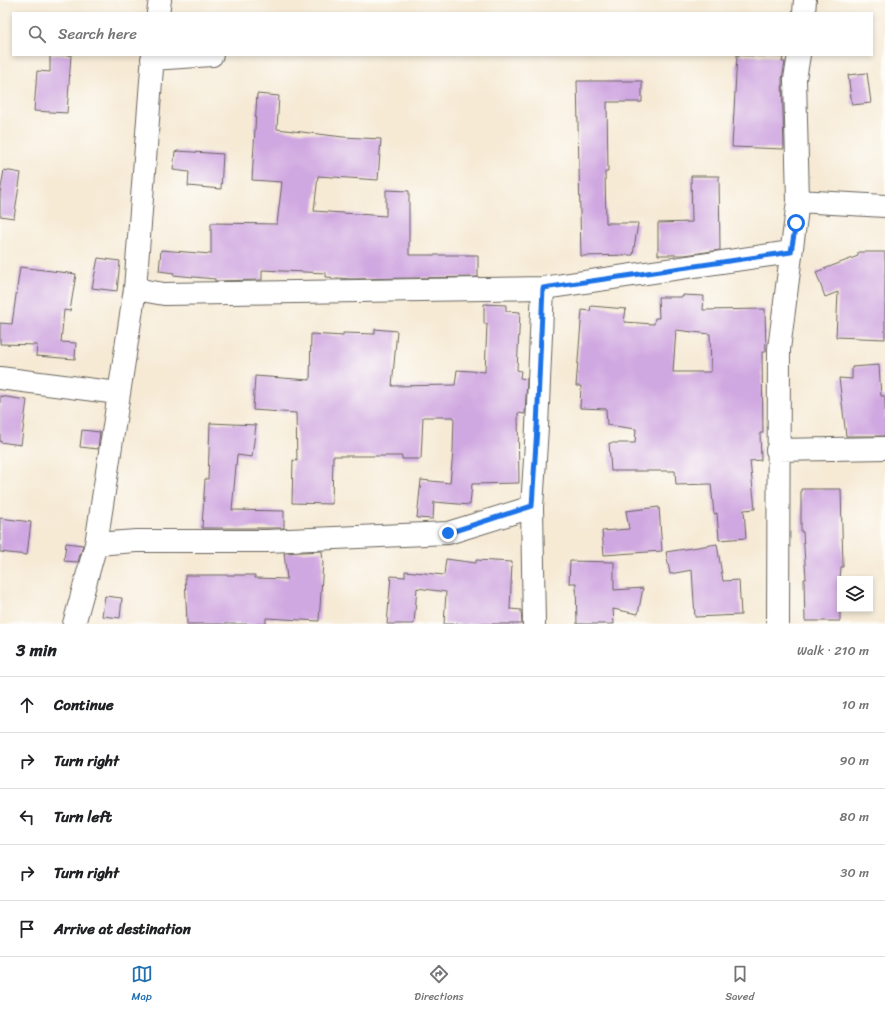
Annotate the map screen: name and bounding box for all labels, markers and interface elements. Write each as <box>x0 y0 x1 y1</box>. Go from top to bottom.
search box <box>12 12 873 56</box>
text: Search here <box>58 21 137 47</box>
icon: search <box>26 23 48 45</box>
route start <box>787 214 805 232</box>
route end <box>439 524 457 542</box>
map controls <box>837 576 873 612</box>
button: layers <box>837 576 873 612</box>
text: 3 min <box>16 635 57 665</box>
text: Walk · 210 m <box>797 639 869 662</box>
text: Continue <box>54 692 114 718</box>
text: 10 m <box>842 693 869 716</box>
icon: ahead <box>16 694 38 716</box>
text: Turn right <box>54 748 119 774</box>
text: 90 m <box>839 749 869 772</box>
icon: right <box>16 750 38 772</box>
text: Turn left <box>54 804 112 830</box>
text: 80 m <box>840 805 869 828</box>
icon: left <box>16 806 38 828</box>
text: Turn right <box>54 860 119 886</box>
text: 30 m <box>840 861 869 884</box>
icon: right <box>16 862 38 884</box>
text: Arrive at destination <box>54 916 191 942</box>
icon: arrive <box>16 918 38 940</box>
tab: Map <box>131 963 153 1006</box>
tab: Directions <box>414 963 464 1006</box>
tab: Saved <box>725 963 754 1006</box>

